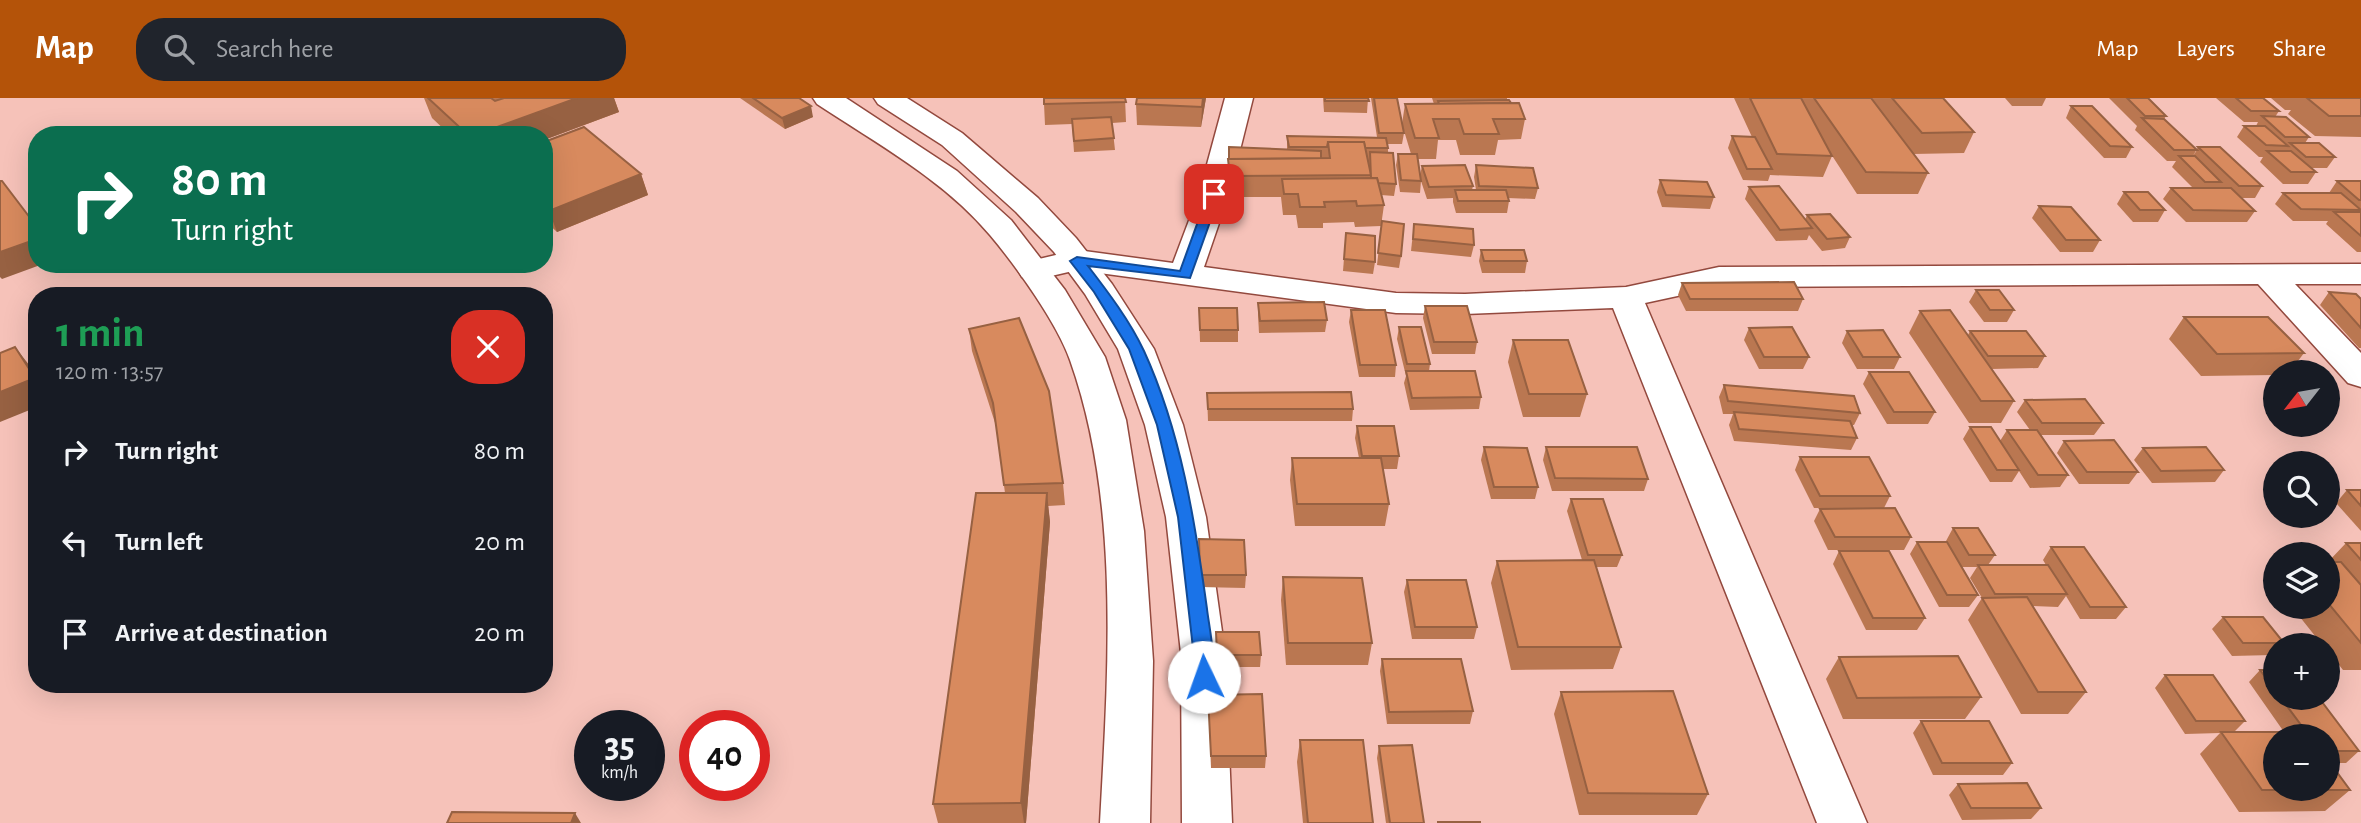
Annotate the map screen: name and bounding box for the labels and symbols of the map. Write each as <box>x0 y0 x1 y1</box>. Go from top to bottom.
pin <box>1184 164 1244 224</box>
north arrow <box>2263 360 2340 438</box>
position arrow <box>1167 640 1241 714</box>
speed limit sign: 40 <box>679 710 770 801</box>

